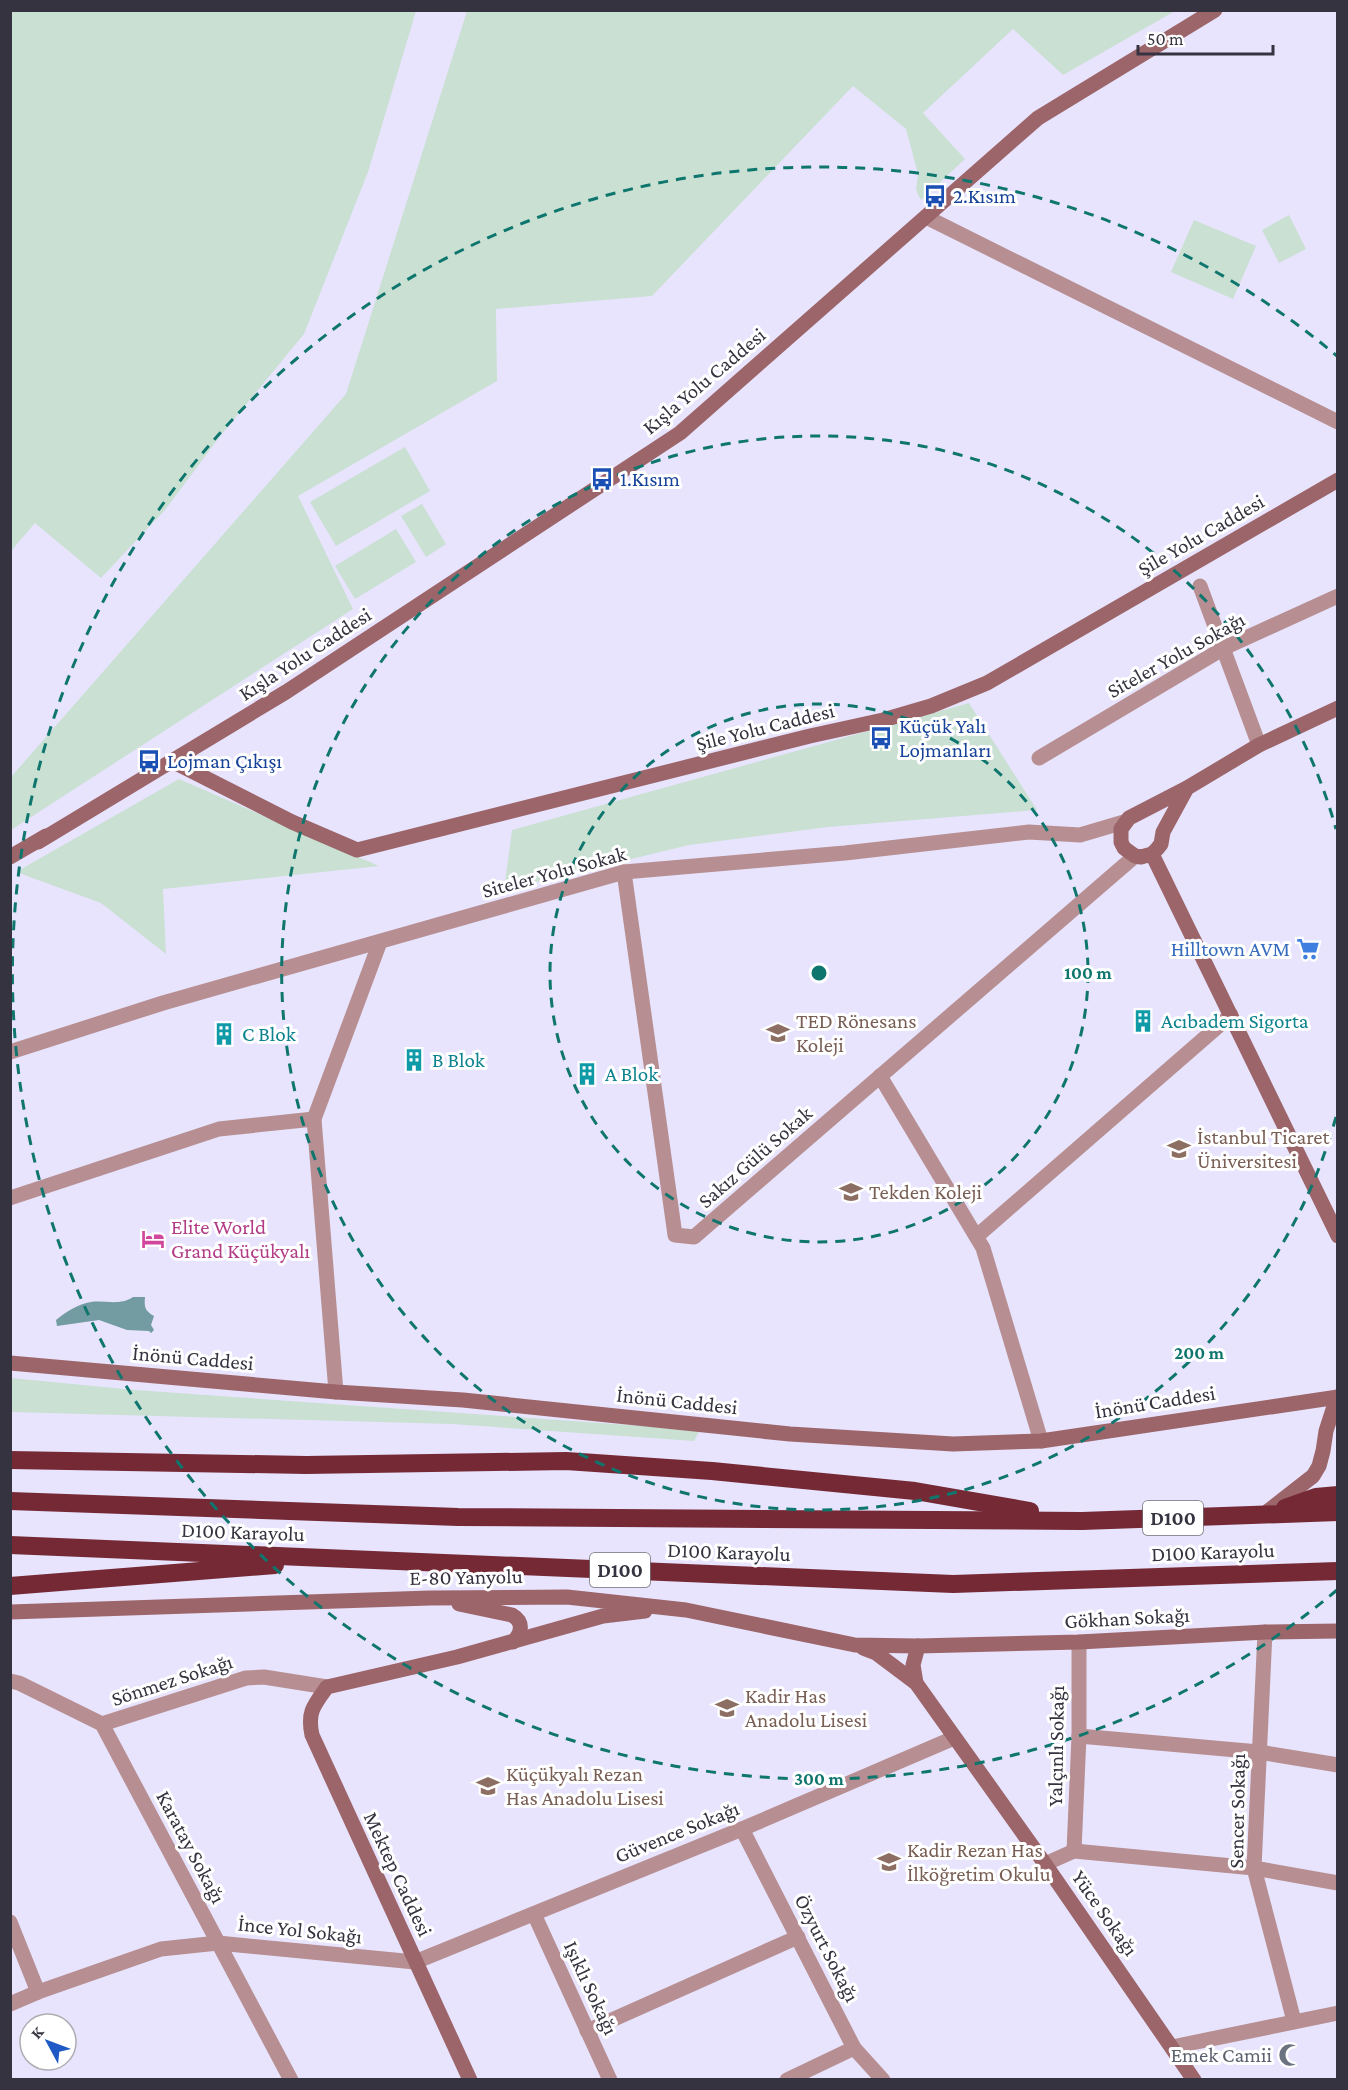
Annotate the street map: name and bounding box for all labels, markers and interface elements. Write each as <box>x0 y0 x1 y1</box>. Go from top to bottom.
scale bar <box>1138 18 1273 56</box>
text: 50 m <box>1147 29 1184 49</box>
bus stop icon: 2.Kısım <box>922 183 948 209</box>
place label: 2.Kısım <box>953 184 1016 208</box>
street label: Kışla Yolu Caddesi <box>638 322 771 439</box>
bus stop icon: 1.Kısım <box>589 466 615 492</box>
place label: 1.Kısım <box>620 467 680 491</box>
street label: Şile Yolu Caddesi <box>1134 489 1269 581</box>
street label: Kışla Yolu Caddesi <box>234 602 376 706</box>
street label: Siteler Yolu Sokağı <box>1103 607 1249 703</box>
street label: Şile Yolu Caddesi <box>693 698 837 756</box>
place label: Küçük Yalı Lojmanları <box>899 714 992 762</box>
bus stop icon: Küçük Yalı Lojmanları <box>868 725 894 751</box>
bus stop icon: Lojman Çıkışı <box>136 748 162 774</box>
place label: Lojman Çıkışı <box>167 749 283 773</box>
street label: Siteler Yolu Sokak <box>479 841 629 903</box>
supermarket icon: Hilltown AVM <box>1295 936 1321 962</box>
place label: Hilltown AVM <box>1171 937 1290 961</box>
centre of rings <box>809 963 829 983</box>
text: 100 m <box>1064 963 1112 983</box>
building icon: Acıbadem Sigorta <box>1130 1008 1156 1034</box>
place label: TED Rönesans Koleji <box>796 1009 917 1057</box>
place label: Acıbadem Sigorta <box>1161 1009 1309 1033</box>
school or university icon: TED Rönesans Koleji <box>765 1020 791 1046</box>
building icon: C Blok <box>211 1021 237 1047</box>
place label: C Blok <box>242 1022 296 1046</box>
building icon: B Blok <box>401 1047 427 1073</box>
place label: B Blok <box>432 1048 485 1072</box>
building icon: A Blok <box>574 1061 600 1087</box>
place label: A Blok <box>605 1062 658 1086</box>
street label: Sakız Gülü Sokak <box>693 1101 817 1213</box>
place label: İstanbul Ticaret Üniversitesi <box>1197 1125 1330 1173</box>
school or university icon: İstanbul Ticaret Üniversitesi <box>1166 1136 1192 1162</box>
school or university icon: Tekden Koleji <box>838 1179 864 1205</box>
place label: Tekden Koleji <box>869 1180 982 1204</box>
place label: Elite World Grand Küçükyalı <box>171 1215 311 1263</box>
hotel icon: Elite World Grand Küçükyalı <box>140 1226 166 1252</box>
street label: İnönü Caddesi <box>131 1341 255 1375</box>
text: 200 m <box>1174 1343 1225 1363</box>
street label: İnönü Caddesi <box>1093 1381 1217 1423</box>
street label: İnönü Caddesi <box>615 1383 739 1419</box>
road number: D100 <box>1143 1501 1203 1535</box>
street label: D100 Karayolu <box>181 1518 305 1546</box>
street label: D100 Karayolu <box>667 1538 791 1566</box>
street label: D100 Karayolu <box>1151 1538 1275 1566</box>
road number: D100 <box>590 1553 650 1587</box>
street label: E-80 Yanyolu <box>409 1564 523 1590</box>
street label: Gökhan Sokağı <box>1064 1603 1191 1633</box>
street label: Sönmez Sokağı <box>108 1649 236 1711</box>
place label: Kadir Has Anadolu Lisesi <box>745 1684 868 1732</box>
street label: Yalçınlı Sokağı <box>1043 1685 1069 1807</box>
school or university icon: Kadir Has Anadolu Lisesi <box>714 1695 740 1721</box>
street label: Sencer Sokağı <box>1224 1753 1250 1869</box>
place label: Küçükyalı Rezan Has Anadolu Lisesi <box>506 1762 664 1810</box>
text: 300 m <box>794 1769 844 1789</box>
school or university icon: Küçükyalı Rezan Has Anadolu Lisesi <box>475 1773 501 1799</box>
street label: Karatay Sokağı <box>151 1787 231 1908</box>
street label: Güvence Sokağı <box>611 1796 743 1868</box>
street label: Mektep Caddesi <box>359 1808 438 1941</box>
place label: Kadir Rezan Has İlköğretim Okulu <box>907 1838 1051 1886</box>
school or university icon: Kadir Rezan Has İlköğretim Okulu <box>876 1849 902 1875</box>
street label: Yüce Sokağı <box>1067 1866 1143 1961</box>
street label: Özyurt Sokağı <box>790 1890 865 2006</box>
street label: İnce Yol Sokağı <box>237 1912 364 1948</box>
street label: Işıklı Sokağı <box>559 1937 623 2039</box>
north arrow <box>18 2012 78 2072</box>
text: K <box>27 2022 47 2042</box>
mosque icon: Emek Camii <box>1277 2042 1303 2068</box>
place label: Emek Camii <box>1171 2043 1272 2067</box>

